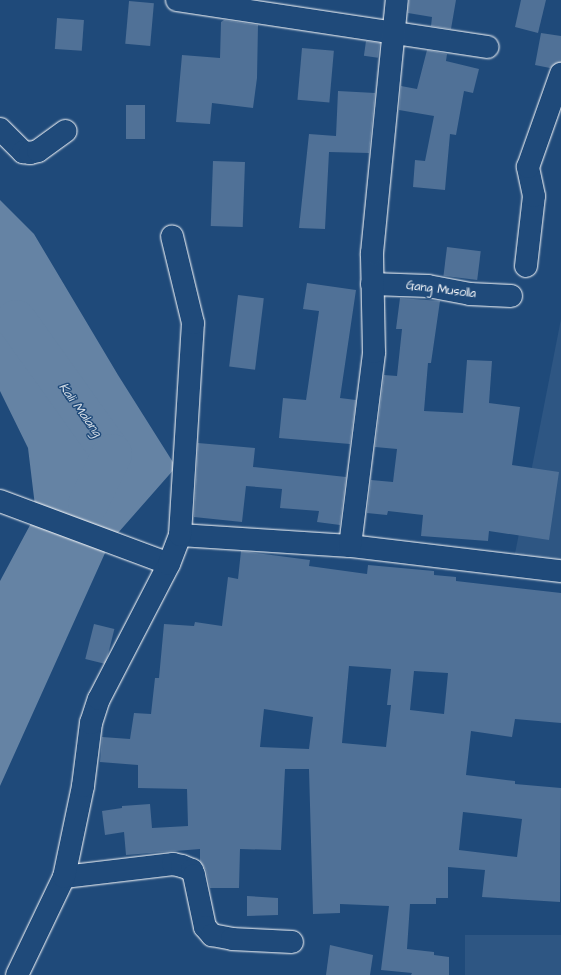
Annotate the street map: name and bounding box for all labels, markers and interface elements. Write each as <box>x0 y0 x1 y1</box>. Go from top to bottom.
street label: Gang Musolla <box>405 279 477 301</box>
water label: Kali Malang <box>55 380 105 440</box>

